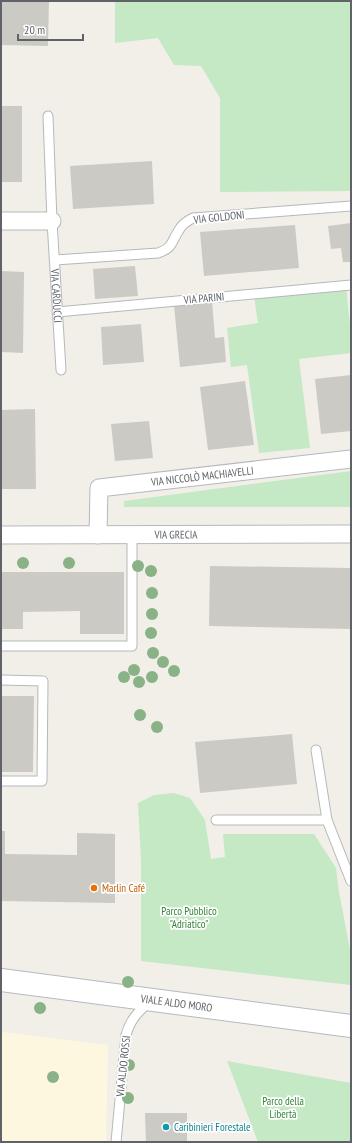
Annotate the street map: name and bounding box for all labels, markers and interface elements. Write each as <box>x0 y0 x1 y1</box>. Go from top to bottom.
scale bar <box>18 16 83 42</box>
text: 20 m <box>24 22 45 37</box>
street label: VIA GOLDONI <box>192 207 245 227</box>
street label: VIA CARDUCCI <box>48 267 65 323</box>
street label: VIA PARINI <box>182 289 225 307</box>
street label: VIA NICCOLÒ MACHIAVELLI <box>149 463 254 489</box>
street label: VIA GRECIA <box>153 527 198 542</box>
place label: Marlin Café <box>102 881 146 895</box>
marker: Marlin Café <box>89 883 99 893</box>
park label: Parco Pubblico "Adriatico" <box>161 904 217 931</box>
street label: VIALE ALDO MORO <box>139 991 213 1015</box>
street label: VIA ALDO ROSSI <box>113 1035 133 1098</box>
park label: Parco della Libertà <box>262 1094 304 1121</box>
place label: Caribinieri Forestale <box>174 1120 251 1134</box>
marker: Caribinieri Forestale <box>161 1122 171 1132</box>

